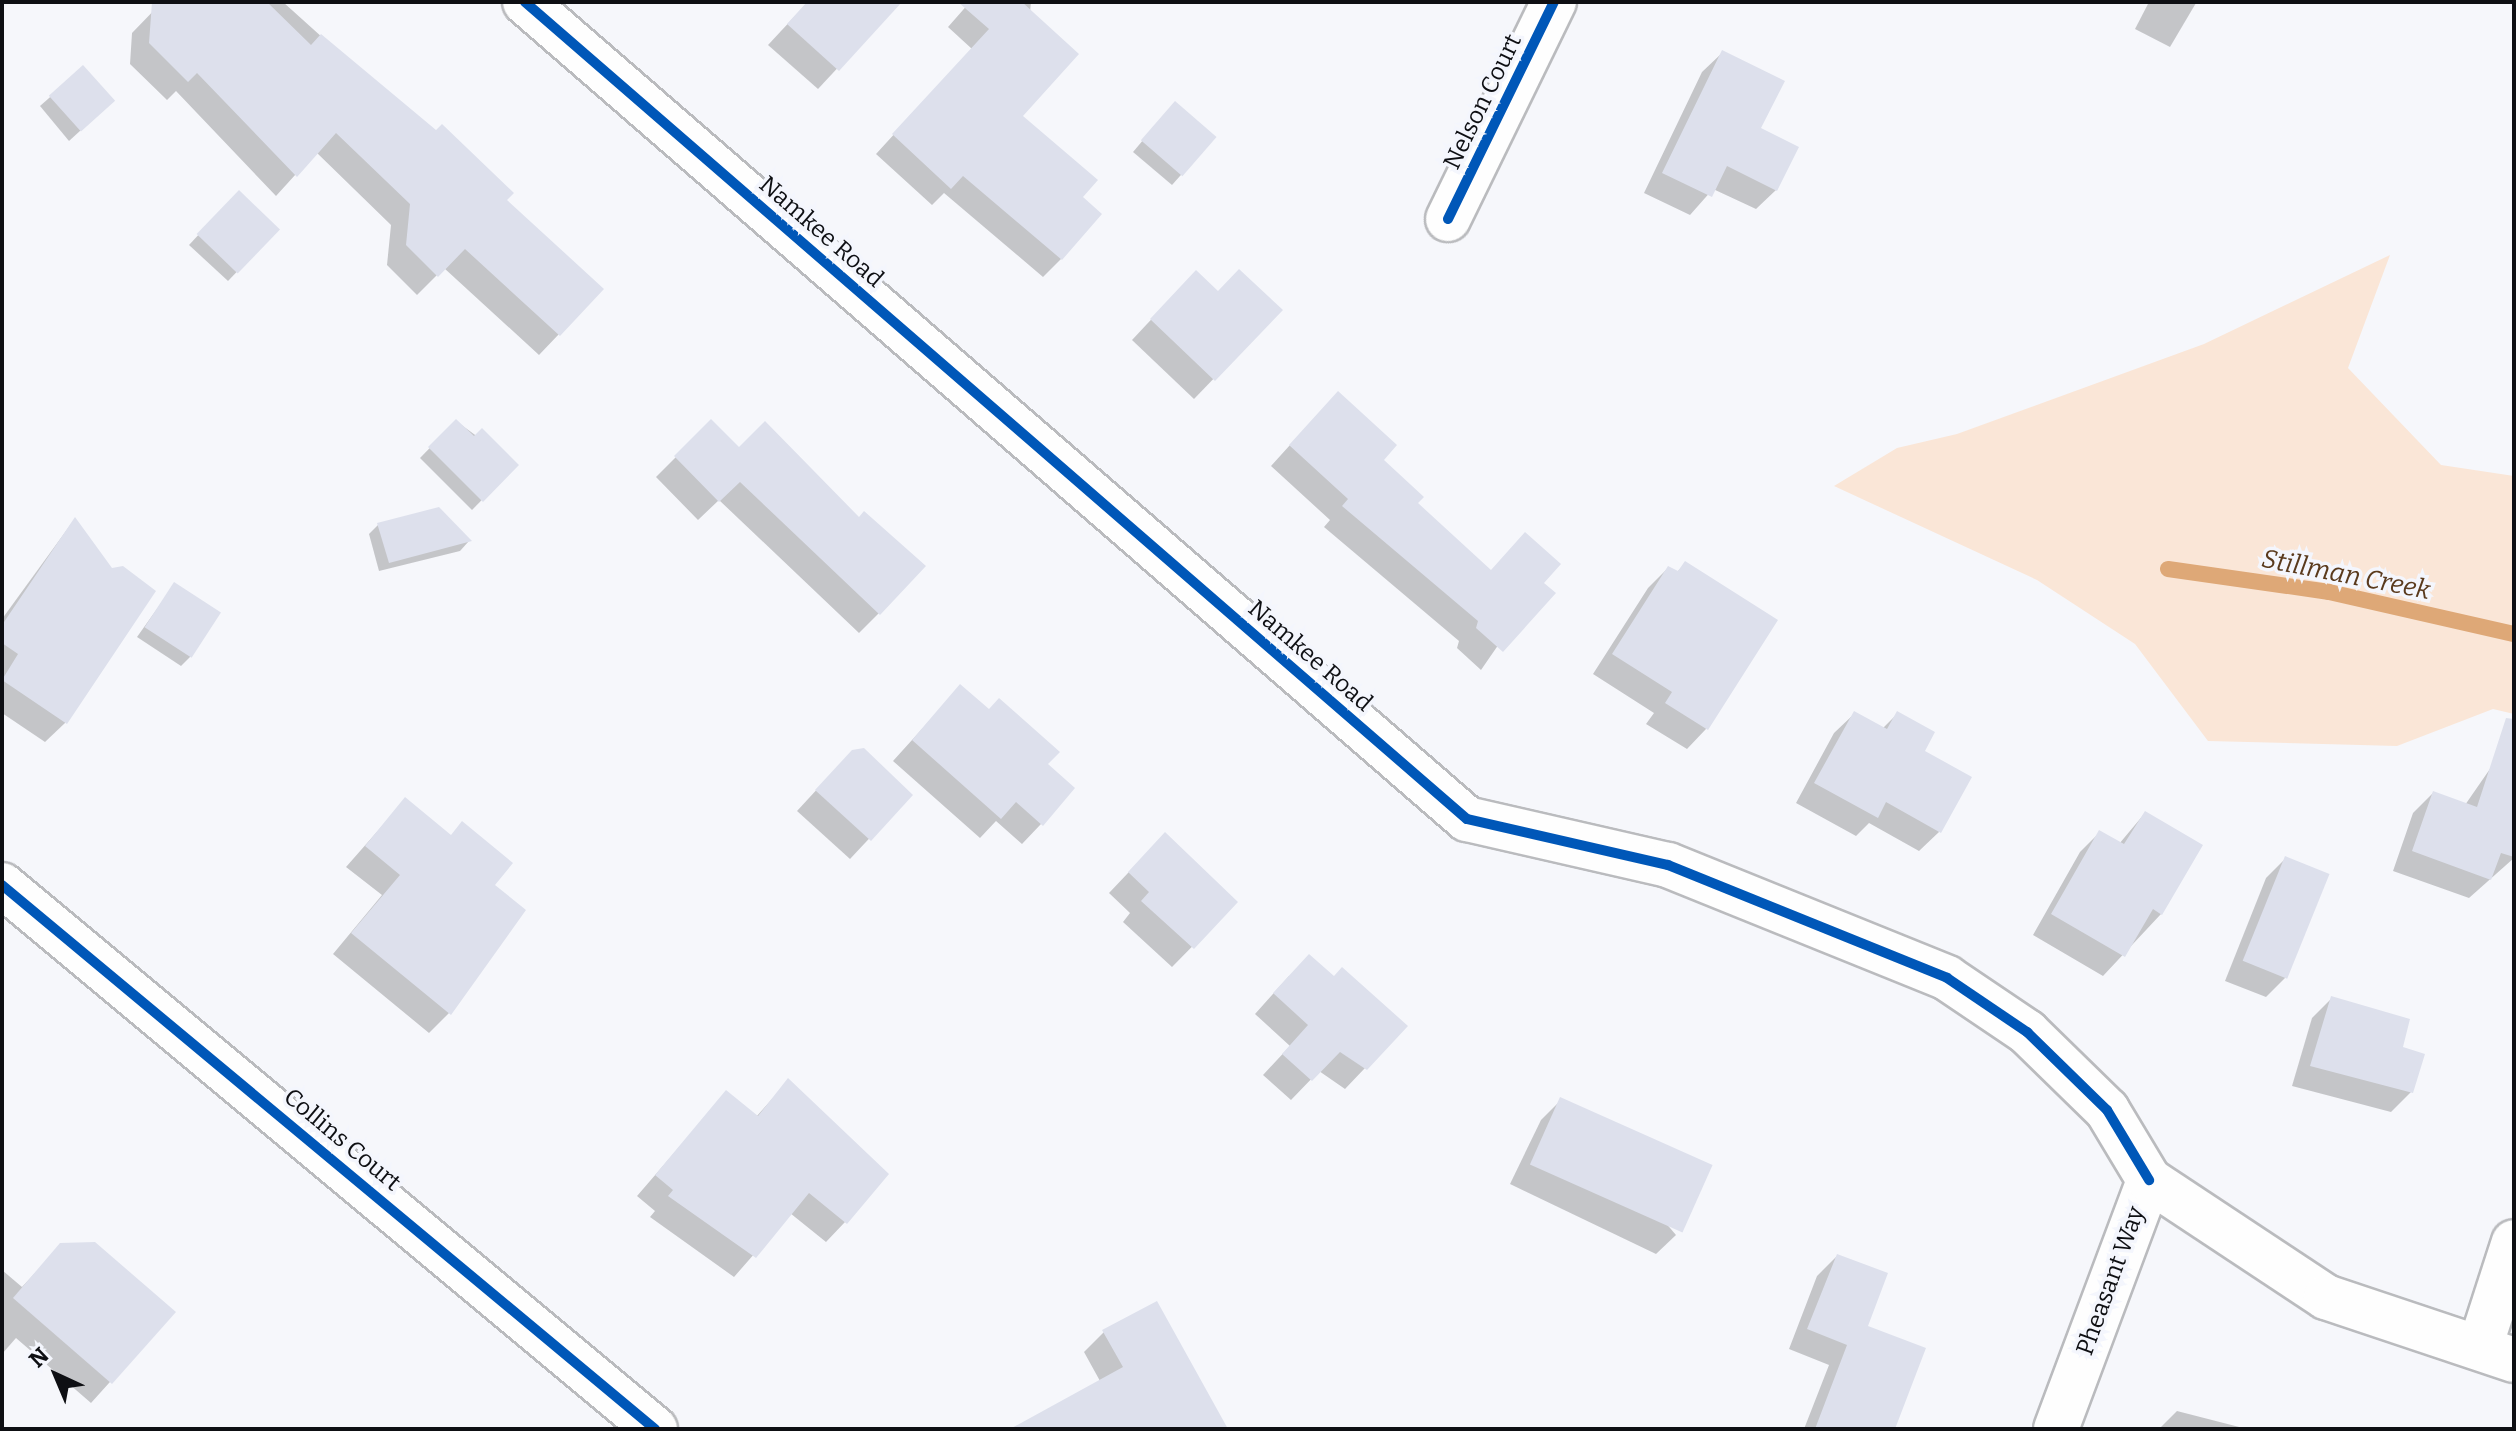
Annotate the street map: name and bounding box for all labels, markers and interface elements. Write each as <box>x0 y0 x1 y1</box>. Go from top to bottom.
street label: Nelson Court <box>1438 30 1528 174</box>
street label: Namkee Road <box>753 170 889 294</box>
water label: Stillman Creek <box>2259 543 2433 607</box>
street label: Namkee Road <box>1242 594 1378 718</box>
street label: Collins Court <box>278 1083 406 1197</box>
street label: Pheasant Way <box>2071 1203 2151 1359</box>
north arrow <box>16 1335 96 1415</box>
text: N <box>23 1342 54 1373</box>

